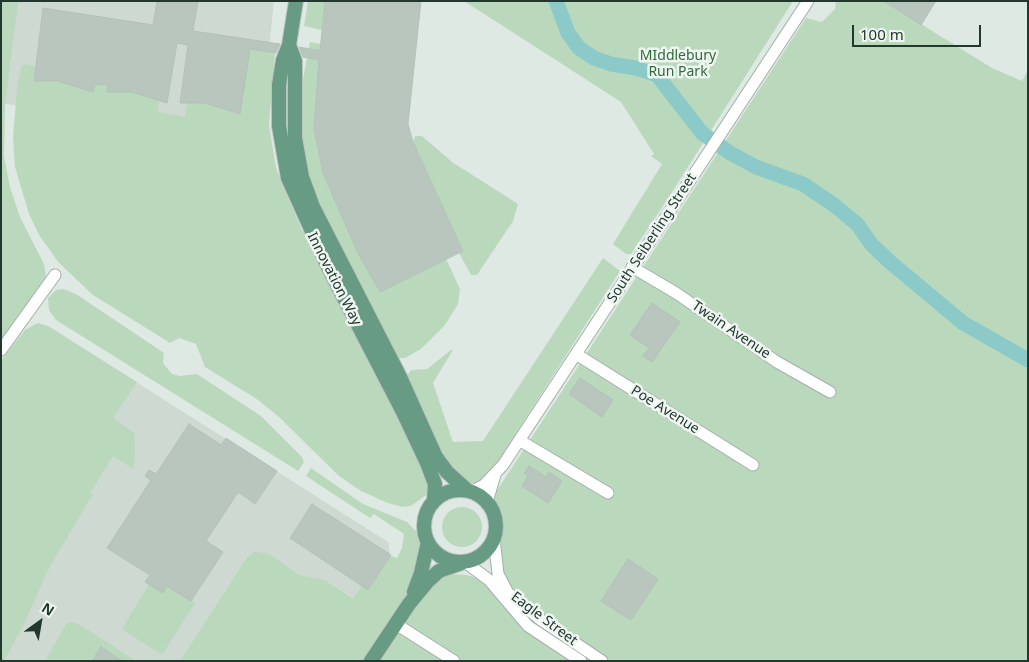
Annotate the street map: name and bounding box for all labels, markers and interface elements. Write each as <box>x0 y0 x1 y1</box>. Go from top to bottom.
scale bar <box>854 15 983 47</box>
text: 100 m <box>860 24 904 44</box>
park label: MIddlebury Run Park <box>640 48 716 80</box>
street label: South Seiberling Street <box>604 170 700 306</box>
street label: Innovation Way <box>303 230 365 328</box>
street label: Twain Avenue <box>688 297 774 363</box>
street label: Poe Avenue <box>628 382 702 438</box>
street label: Eagle Street <box>508 589 580 649</box>
north arrow <box>15 597 65 647</box>
text: N <box>38 598 58 620</box>

